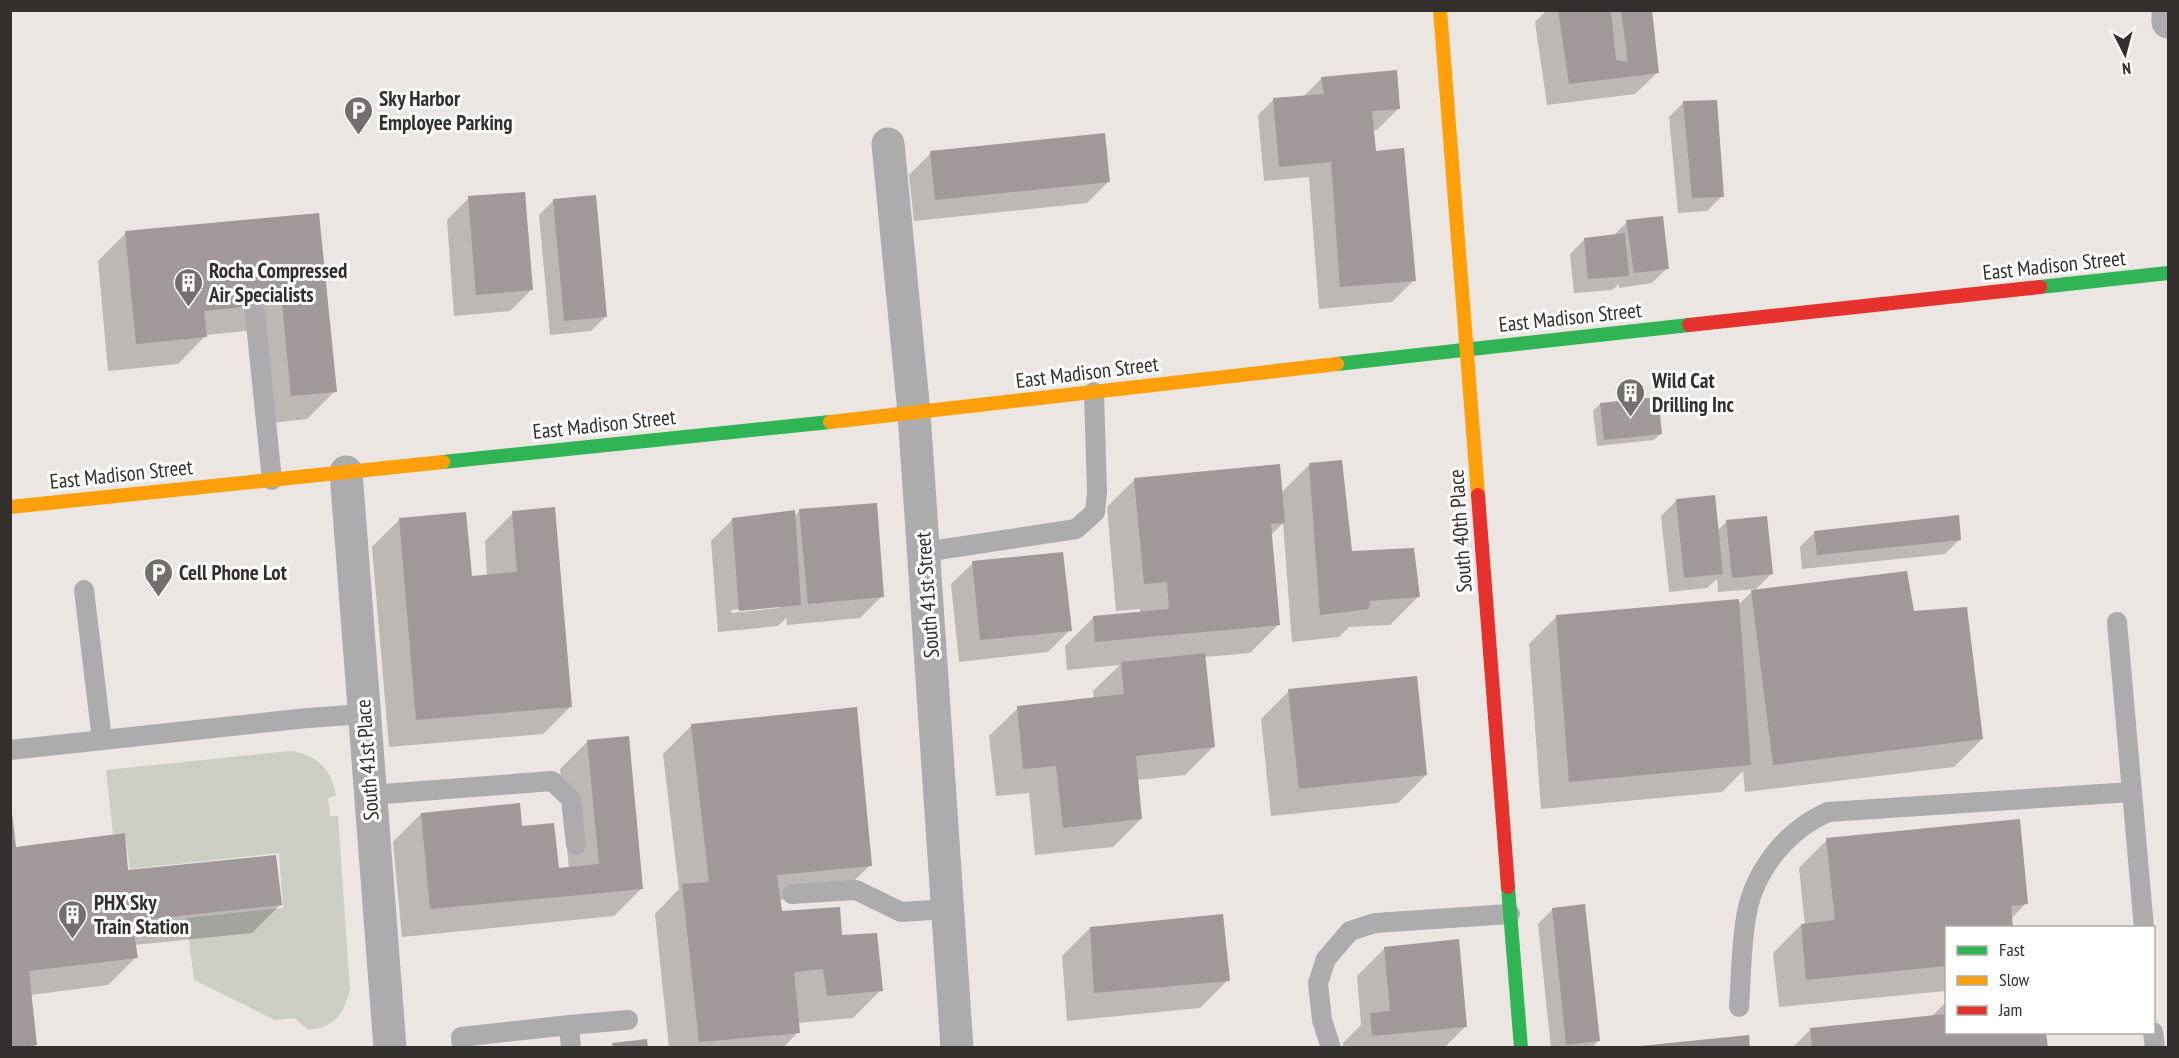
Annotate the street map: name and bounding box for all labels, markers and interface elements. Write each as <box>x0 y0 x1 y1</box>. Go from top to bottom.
north arrow <box>2095 24 2155 84</box>
text: N <box>2121 59 2132 79</box>
place label: Sky Harbor Employee Parking <box>379 85 513 136</box>
parking icon: Sky Harbor Employee Parking <box>342 94 374 136</box>
street label: East Madison Street <box>1981 244 2127 286</box>
place label: Rocha Compressed Air Specialists <box>208 257 347 308</box>
building icon: Rocha Compressed Air Specialists <box>172 266 204 308</box>
street label: East Madison Street <box>1497 296 1643 338</box>
street label: East Madison Street <box>1014 350 1160 394</box>
place label: Wild Cat Drilling Inc <box>1651 367 1735 418</box>
building icon: Wild Cat Drilling Inc <box>1615 376 1647 418</box>
street label: East Madison Street <box>531 403 677 445</box>
street label: East Madison Street <box>48 453 194 495</box>
street label: South 40th Place <box>1442 468 1478 594</box>
street label: South 41st Street <box>909 531 945 659</box>
parking icon: Cell Phone Lot <box>142 556 174 598</box>
place label: Cell Phone Lot <box>179 559 287 586</box>
street label: South 41st Place <box>349 698 385 822</box>
place label: PHX Sky Train Station <box>94 889 189 940</box>
building icon: PHX Sky Train Station <box>57 898 89 940</box>
legend <box>1945 926 2155 1034</box>
text: Fast <box>1999 938 2025 961</box>
text: Slow <box>1999 968 2030 991</box>
text: Jam <box>1998 998 2022 1021</box>

